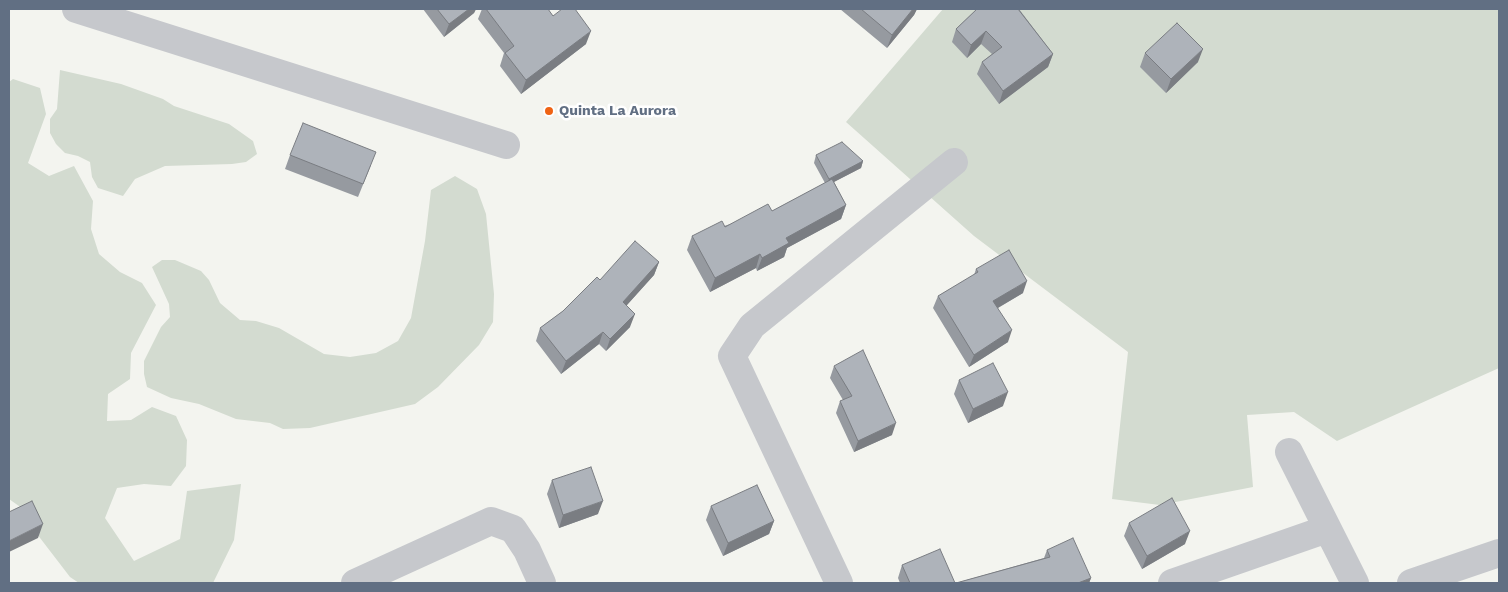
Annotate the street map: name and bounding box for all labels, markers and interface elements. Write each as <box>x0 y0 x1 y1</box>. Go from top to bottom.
place label: Quinta La Aurora <box>559 103 676 119</box>
marker: Quinta La Aurora <box>543 105 555 117</box>

